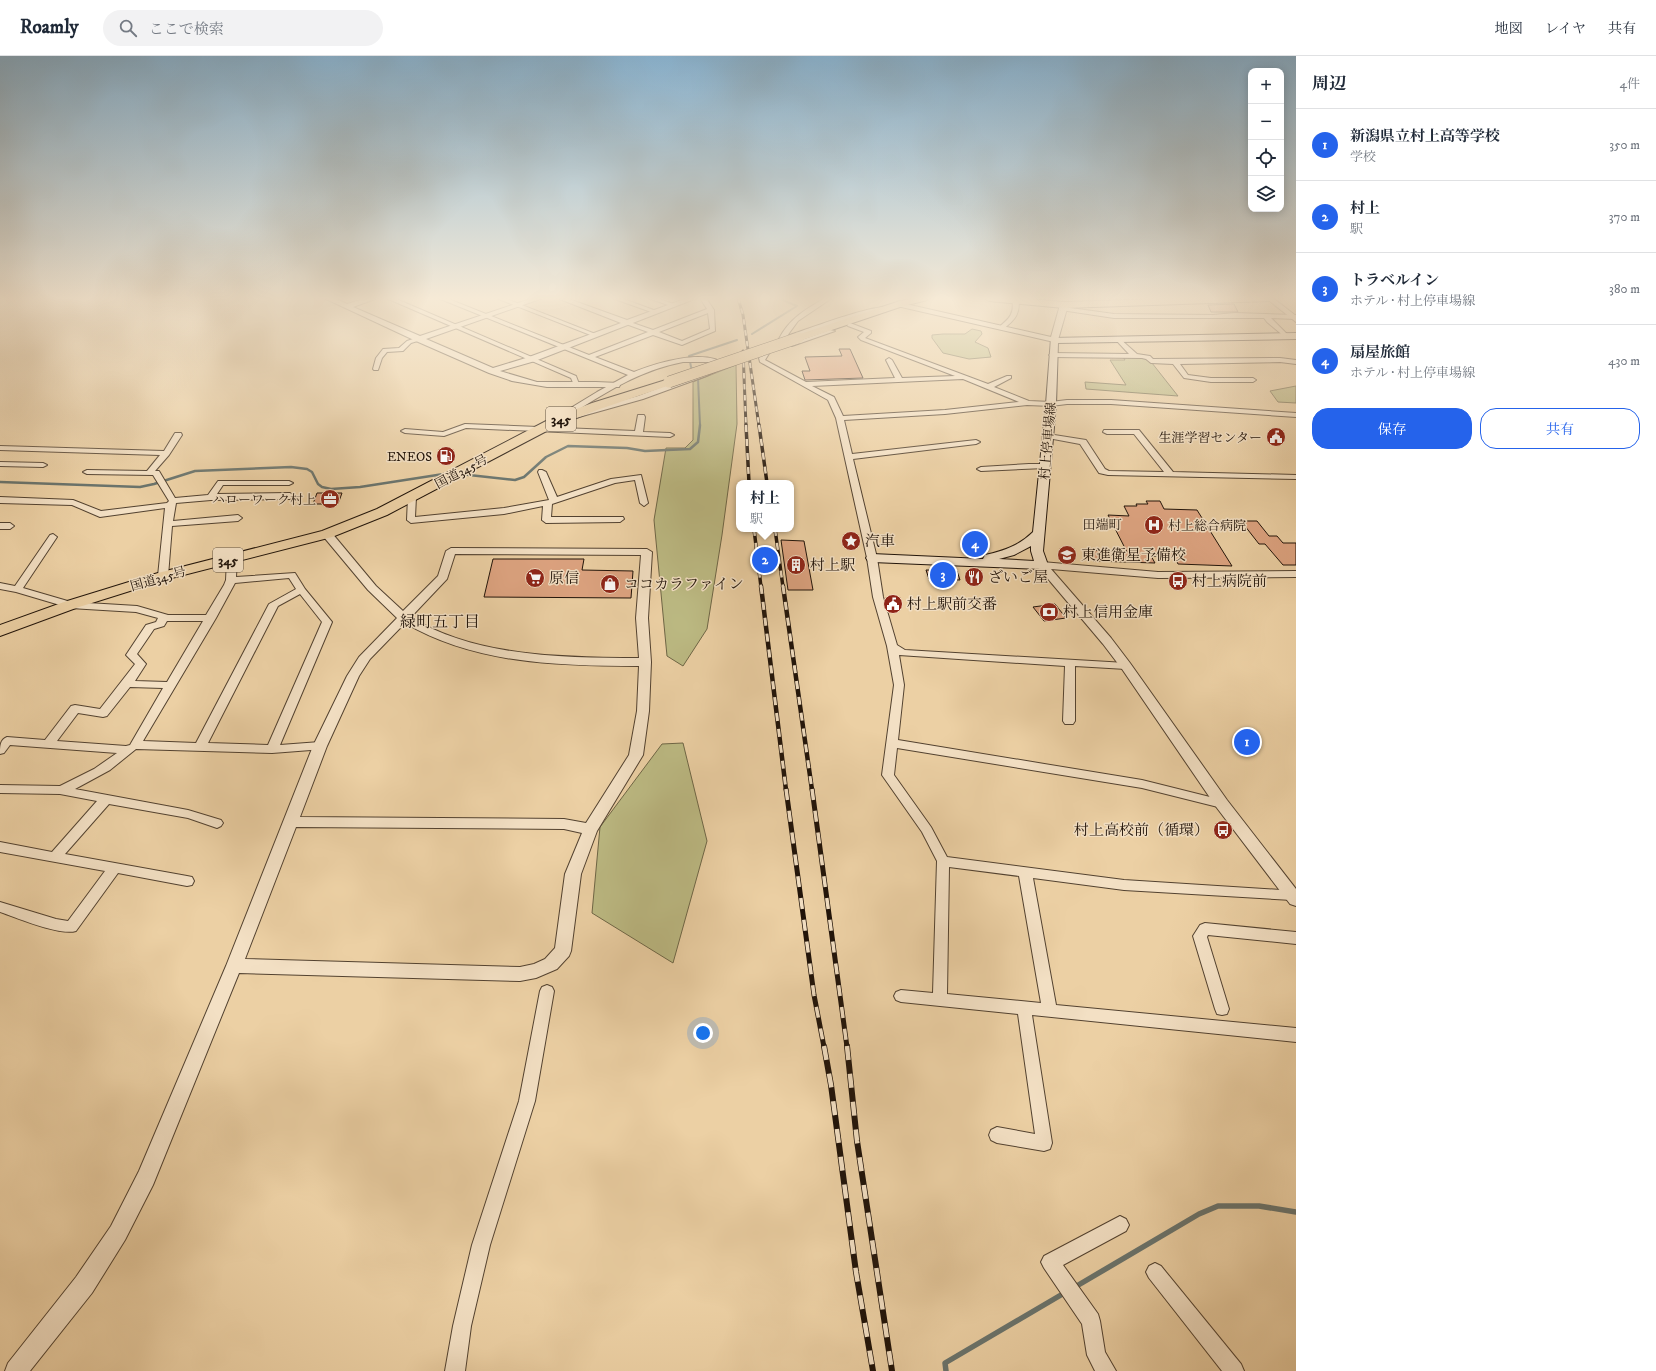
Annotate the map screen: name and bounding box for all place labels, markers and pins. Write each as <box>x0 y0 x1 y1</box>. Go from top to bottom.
public building icon: 生涯学習センター <box>1265 426 1287 448</box>
place label: 生涯学習センター <box>1159 430 1262 446</box>
fuel station icon: ENEOS <box>435 445 457 467</box>
place label: ENEOS <box>387 449 432 465</box>
office icon: ハローワーク村上 <box>319 488 341 510</box>
place label: ハローワーク村上 <box>212 492 316 508</box>
hospital icon: 村上総合病院 <box>1143 514 1165 536</box>
place label: 村上総合病院 <box>1168 518 1246 534</box>
pin: 4 <box>962 529 988 559</box>
place icon: 汽車 <box>840 530 862 552</box>
place label: 汽車 <box>865 532 895 551</box>
school or university icon: 東進衛星予備校 <box>1056 544 1078 566</box>
pin: 2 <box>752 545 778 575</box>
place label: 東進衛星予備校 <box>1081 546 1186 565</box>
building icon: 村上駅 <box>785 554 807 576</box>
place label: 村上駅 <box>810 556 855 575</box>
pin: 3 <box>930 560 956 590</box>
restaurant icon: ざいご屋 <box>963 566 985 588</box>
supermarket icon: 原信 <box>524 567 546 589</box>
place label: ざいご屋 <box>988 568 1048 587</box>
place label: 原信 <box>549 569 579 588</box>
bus stop icon: 村上病院前 <box>1167 570 1189 592</box>
place label: 村上病院前 <box>1192 572 1267 591</box>
shop icon: ココカラファイン <box>599 573 621 595</box>
place label: ココカラファイン <box>624 575 744 594</box>
public building icon: 村上駅前交番 <box>882 593 904 615</box>
place label: 村上駅前交番 <box>907 595 997 614</box>
bank icon: 村上信用金庫 <box>1038 601 1060 623</box>
place label: 村上信用金庫 <box>1063 603 1153 622</box>
pin: 1 <box>1234 727 1260 757</box>
bus stop icon: 村上高校前（循環） <box>1212 819 1234 841</box>
place label: 村上高校前（循環） <box>1074 821 1209 840</box>

